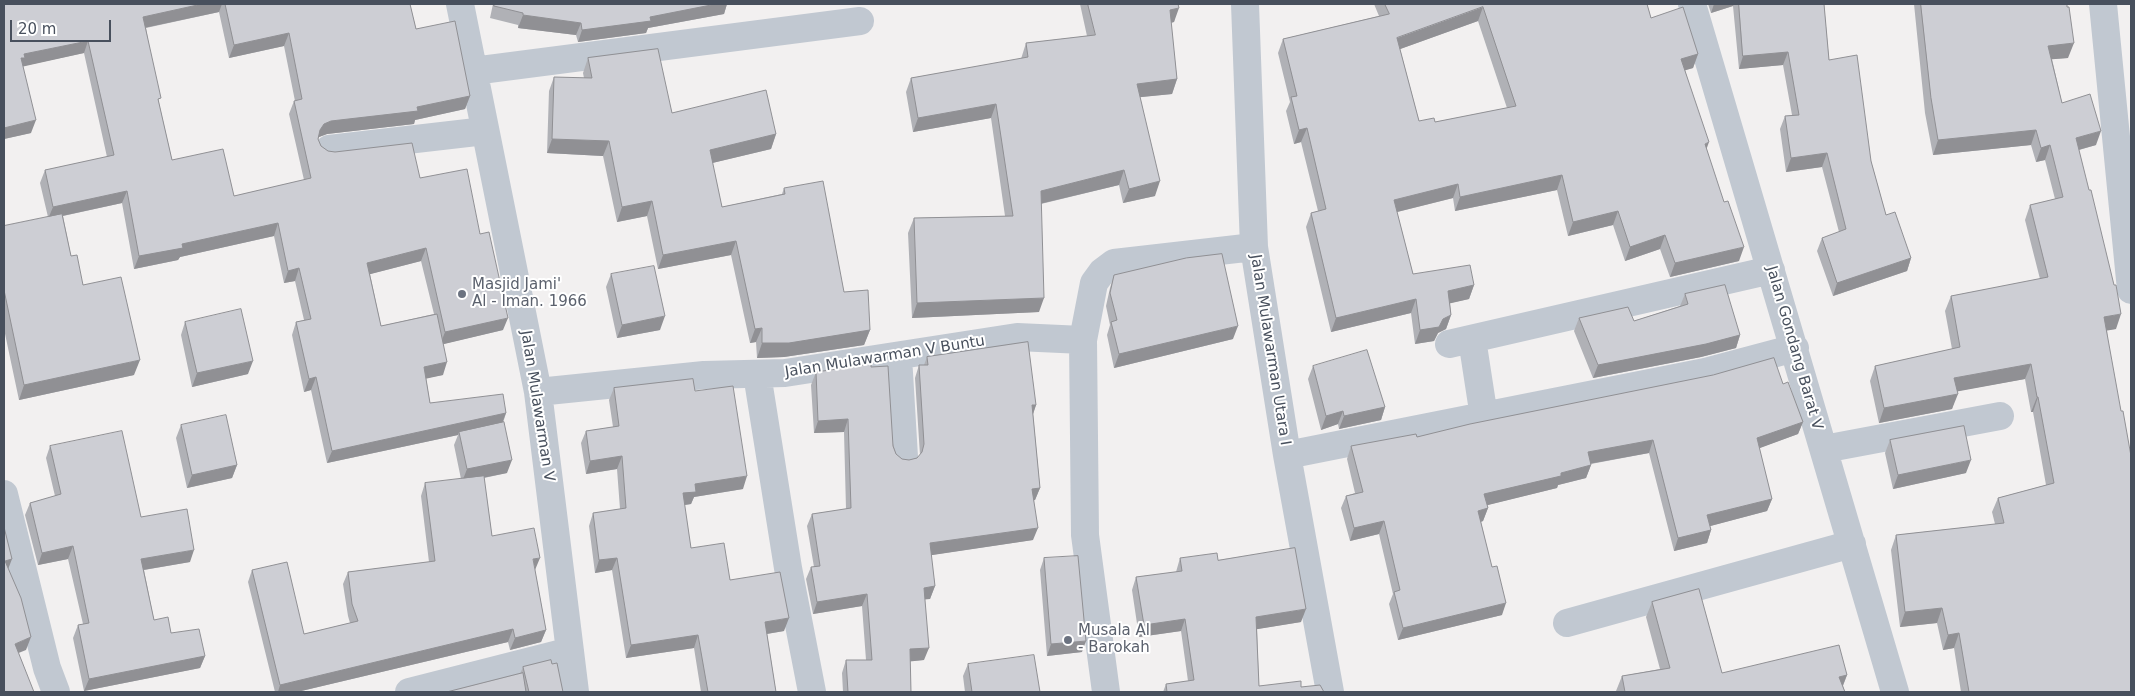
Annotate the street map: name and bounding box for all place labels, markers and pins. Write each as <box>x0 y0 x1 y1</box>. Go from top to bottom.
place label: Masjid Jami' Al - Iman. 1966 <box>472 276 587 311</box>
marker: Masjid Jami' Al - Iman. 1966 <box>456 288 468 300</box>
place label: Musala Al - Barokah <box>1078 622 1150 657</box>
marker: Musala Al - Barokah <box>1062 634 1074 646</box>

